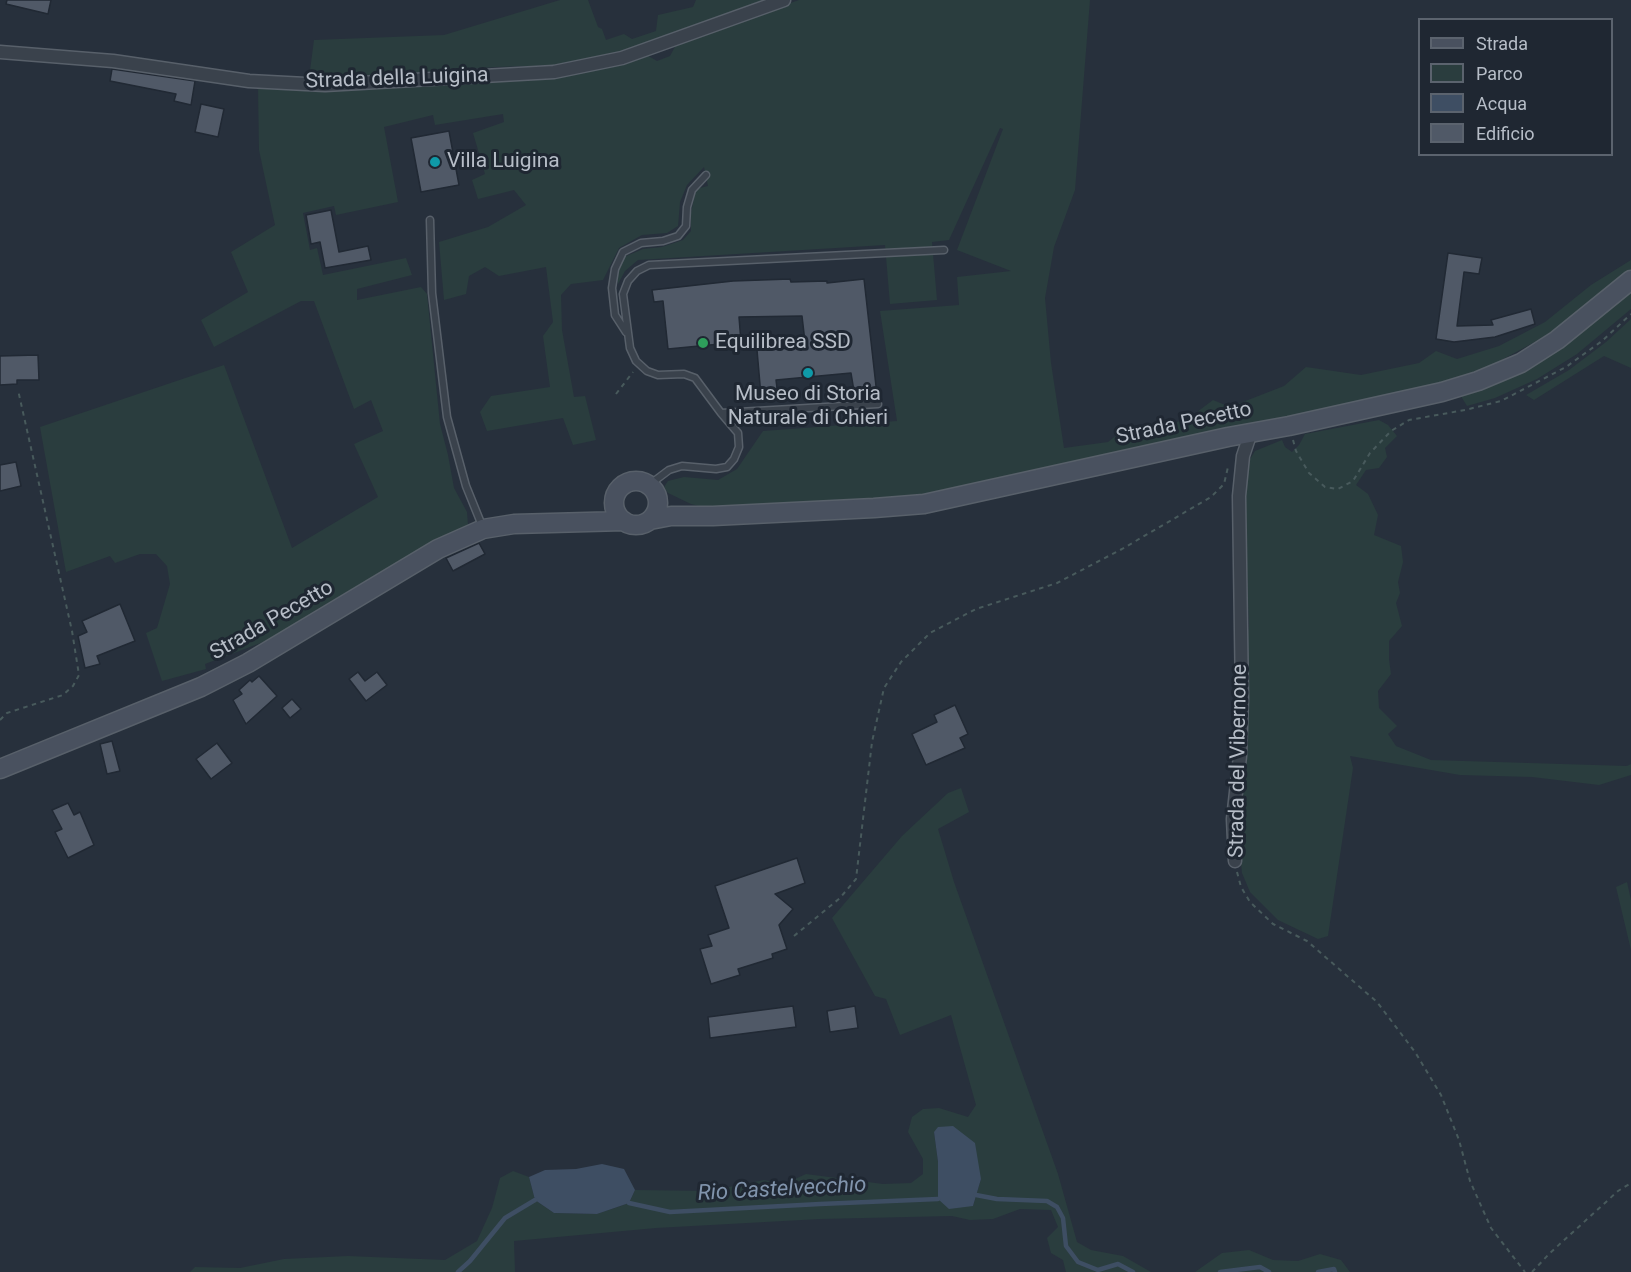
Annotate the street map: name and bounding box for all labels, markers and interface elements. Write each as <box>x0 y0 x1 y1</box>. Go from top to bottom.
legend <box>1418 18 1613 156</box>
text: Strada <box>1476 33 1528 54</box>
street label: Strada della Luigina <box>305 63 489 95</box>
text: Parco <box>1476 63 1523 84</box>
text: Acqua <box>1476 93 1527 114</box>
text: Edificio <box>1476 123 1535 144</box>
place label: Villa Luigina <box>447 149 560 175</box>
marker: Villa Luigina <box>428 155 442 169</box>
place label: Equilibrea SSD <box>715 330 851 356</box>
marker: Equilibrea SSD <box>696 336 710 350</box>
marker: Museo di Storia Naturale di Chieri <box>801 366 815 380</box>
place label: Museo di Storia Naturale di Chieri <box>728 382 888 432</box>
street label: Strada Pecetto <box>1114 397 1254 451</box>
street label: Strada Pecetto <box>206 576 338 666</box>
street label: Strada del Vibernone <box>1225 664 1253 858</box>
water label: Rio Castelvecchio <box>697 1172 867 1208</box>

